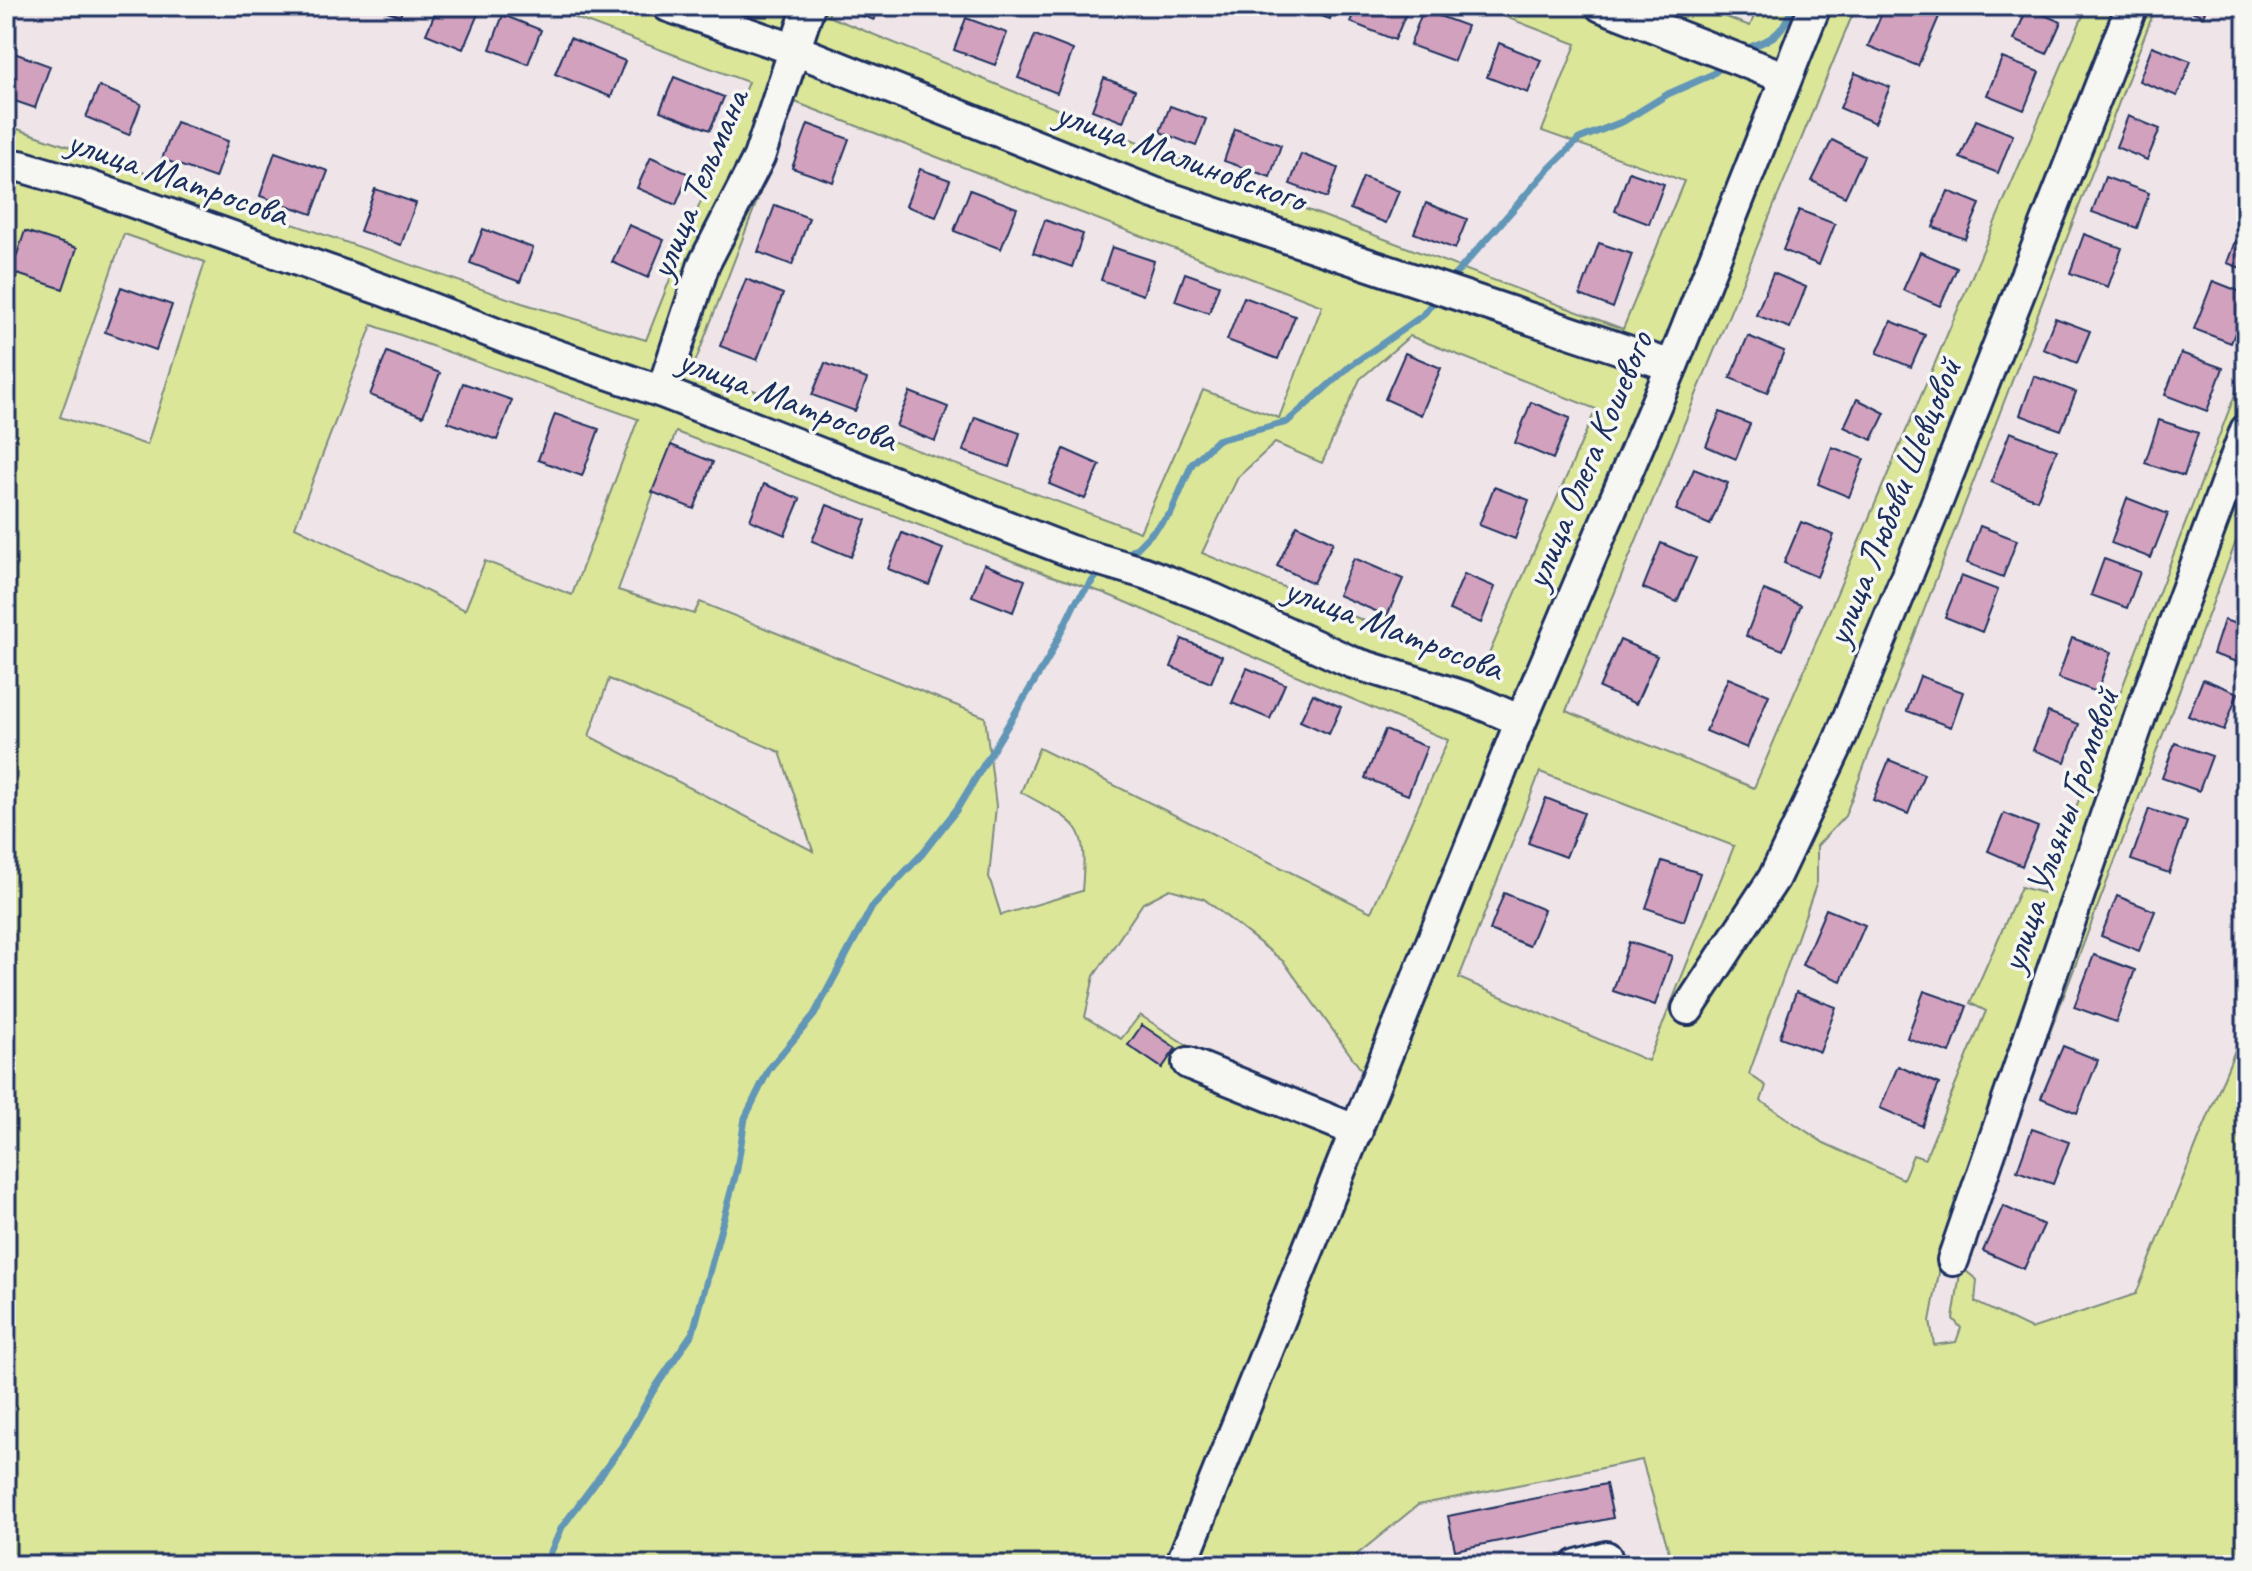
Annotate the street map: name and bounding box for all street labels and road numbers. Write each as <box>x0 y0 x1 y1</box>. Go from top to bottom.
street label: улица Тельмана <box>636 79 760 288</box>
street label: улица Малиновского <box>1048 88 1316 224</box>
street label: улица Матросова <box>60 117 297 237</box>
street label: улица Олега Кошевого <box>1512 323 1664 598</box>
street label: улица Матросова <box>670 335 906 463</box>
street label: улица Любови Шевцовой <box>1813 349 1973 655</box>
street label: улица Матросова <box>1276 564 1512 692</box>
street label: улица Ульяны Громовой <box>1988 680 2130 980</box>

